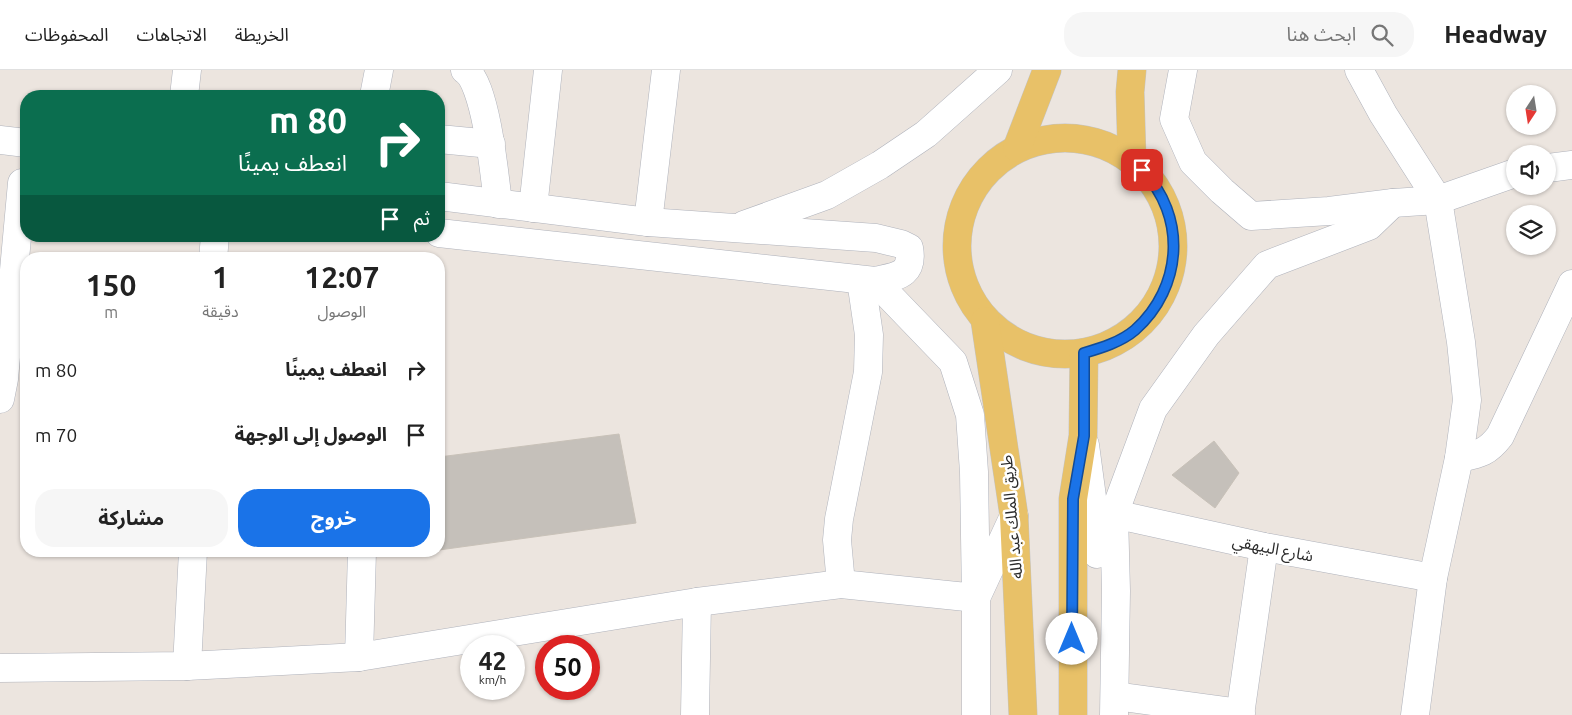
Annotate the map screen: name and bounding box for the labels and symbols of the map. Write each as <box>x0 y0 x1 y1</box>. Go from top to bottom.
north arrow <box>1506 85 1556 135</box>
pin <box>1121 149 1163 191</box>
street label: طريق الملك عبد الله <box>997 454 1027 580</box>
street label: شارع البيهقي <box>1230 531 1315 569</box>
position arrow <box>1045 612 1097 664</box>
speed limit sign: 50 <box>535 635 600 700</box>

